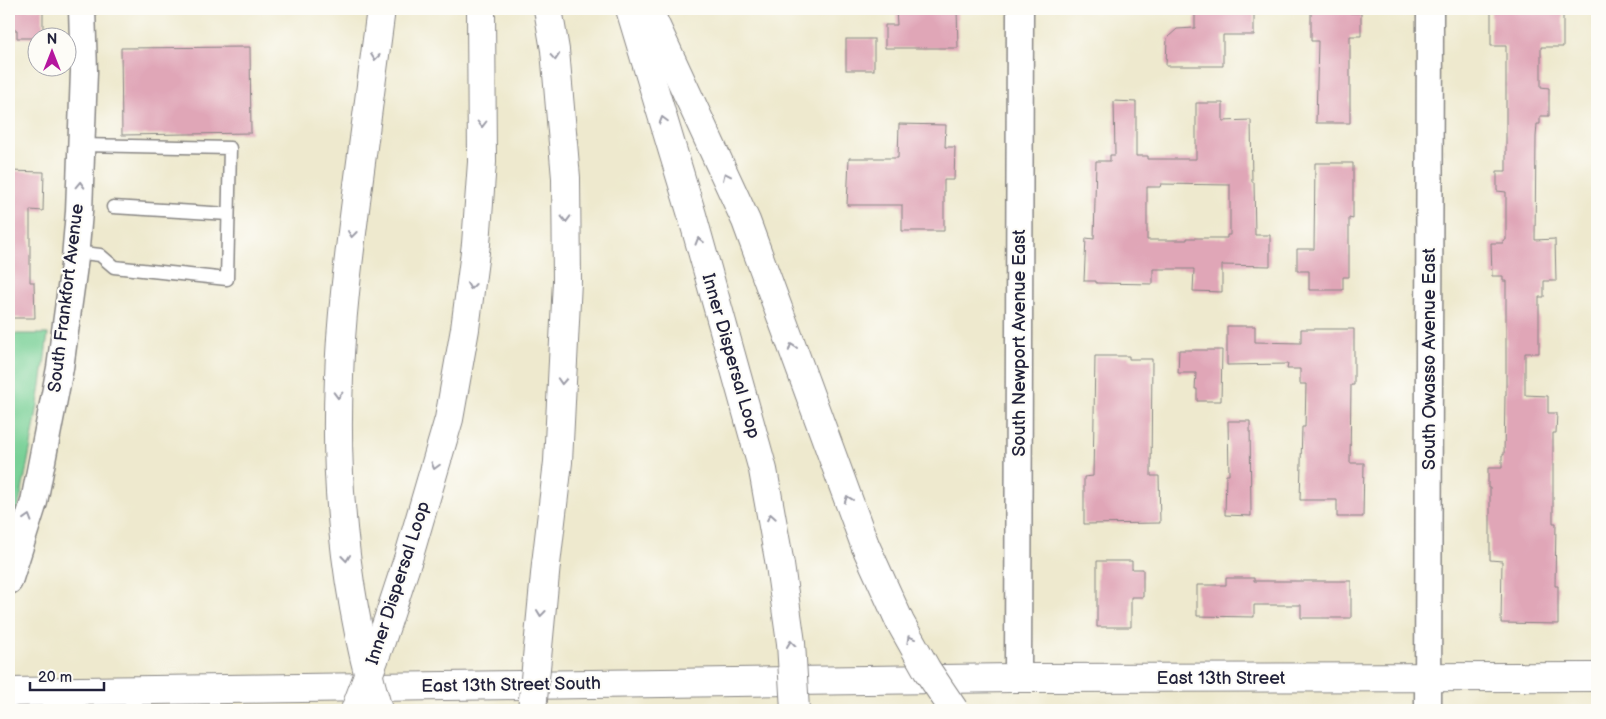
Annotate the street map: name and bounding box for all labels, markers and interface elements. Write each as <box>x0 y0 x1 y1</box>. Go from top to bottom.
north arrow <box>28 28 78 78</box>
text: N <box>47 31 57 48</box>
one-way arrow <box>370 53 381 61</box>
one-way arrow <box>549 53 560 61</box>
one-way arrow <box>659 117 669 125</box>
one-way arrow <box>477 120 487 128</box>
one-way arrow <box>721 172 732 181</box>
one-way arrow <box>75 181 85 189</box>
street label: South Frankfort Avenue <box>44 202 88 394</box>
one-way arrow <box>561 216 571 223</box>
street label: South Newport Avenue East <box>1009 229 1030 457</box>
one-way arrow <box>347 230 358 238</box>
one-way arrow <box>694 238 704 246</box>
street label: South Owasso Avenue East <box>1419 248 1440 470</box>
street label: Inner Dispersal Loop <box>697 271 765 441</box>
one-way arrow <box>466 282 476 290</box>
one-way arrow <box>788 343 798 352</box>
one-way arrow <box>557 378 568 386</box>
one-way arrow <box>333 392 343 400</box>
one-way arrow <box>430 462 441 471</box>
one-way arrow <box>844 496 854 504</box>
street label: Inner Dispersal Loop <box>362 499 434 667</box>
one-way arrow <box>766 513 776 521</box>
one-way arrow <box>23 515 33 523</box>
one-way arrow <box>340 554 351 562</box>
one-way arrow <box>536 609 547 617</box>
one-way arrow <box>906 636 916 645</box>
one-way arrow <box>785 640 796 648</box>
scale bar <box>30 659 104 691</box>
text: 20 m <box>38 668 72 687</box>
street label: East 13th Street <box>1157 668 1286 689</box>
street label: East 13th Street South <box>421 673 601 697</box>

